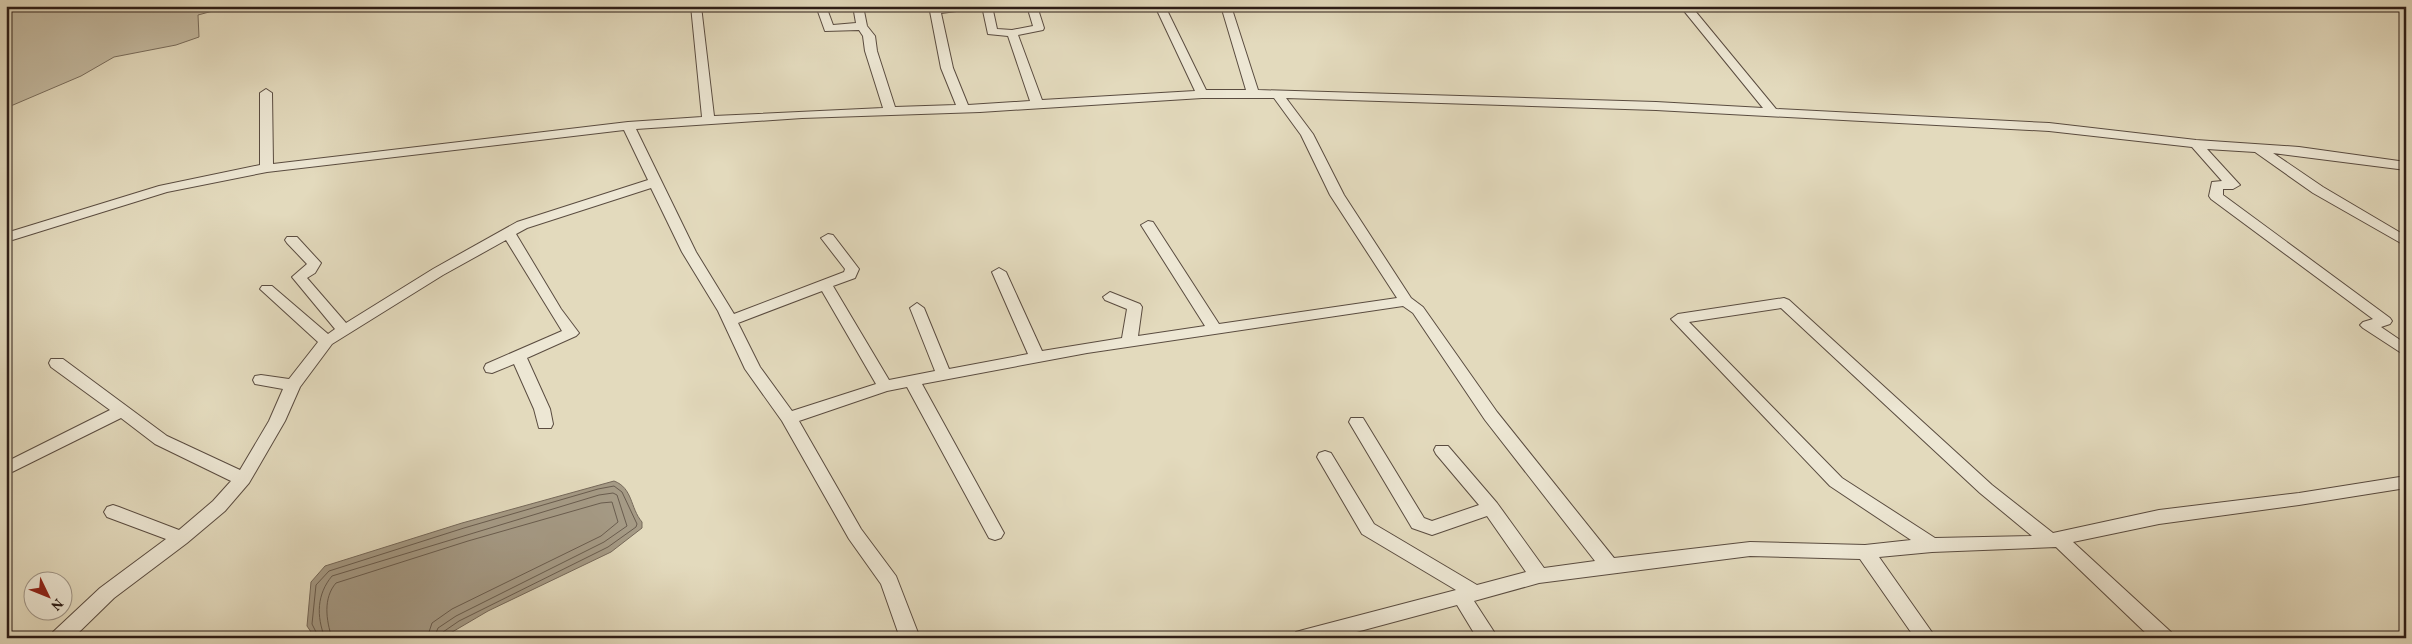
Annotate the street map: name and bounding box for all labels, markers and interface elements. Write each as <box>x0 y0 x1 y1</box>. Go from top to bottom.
north arrow <box>22 572 72 622</box>
text: N <box>46 594 67 614</box>

